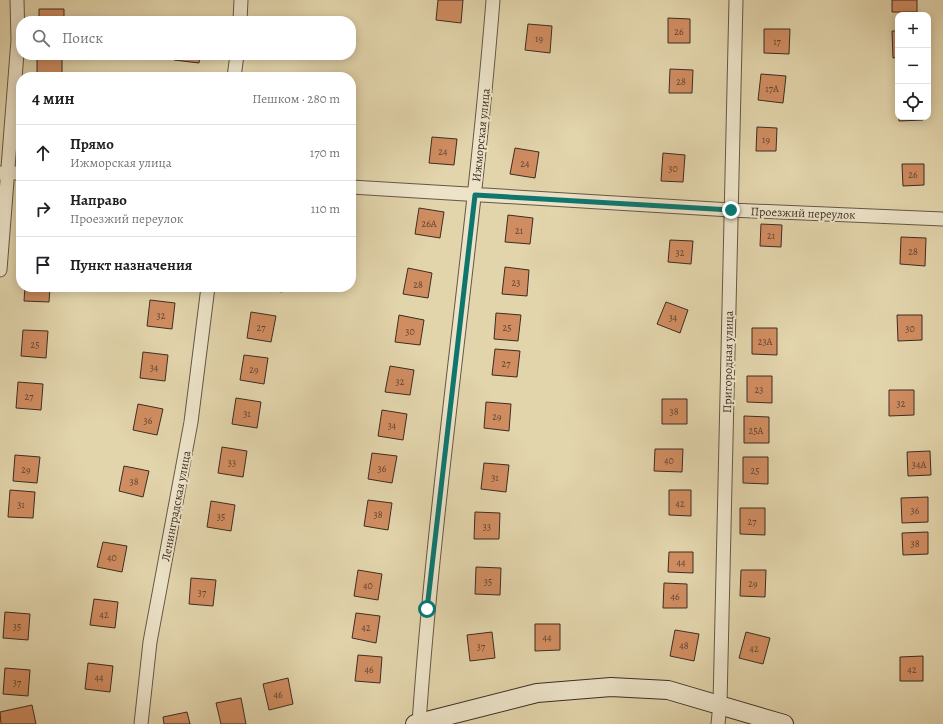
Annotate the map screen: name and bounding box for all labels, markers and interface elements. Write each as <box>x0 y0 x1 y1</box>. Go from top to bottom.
map controls <box>895 12 931 120</box>
button: + <box>895 12 931 48</box>
search box <box>16 16 356 60</box>
house number: 26 <box>674 25 684 38</box>
icon: search <box>30 27 52 49</box>
text: Поиск <box>62 28 103 48</box>
house number: 19 <box>535 32 543 45</box>
house number: 17 <box>773 35 782 48</box>
button: − <box>895 48 931 84</box>
house number: 28 <box>676 75 686 88</box>
house number: 17А <box>765 82 779 95</box>
button: locate <box>895 84 931 120</box>
text: 4 мин <box>32 87 75 110</box>
street label: Ижморская улица <box>468 87 494 183</box>
text: Пешком · 280 m <box>252 90 340 107</box>
house number: 19 <box>762 133 770 146</box>
text: Прямо <box>70 134 114 154</box>
icon: ahead <box>32 142 54 164</box>
text: 170 m <box>310 144 340 161</box>
house number: 24 <box>438 145 448 158</box>
text: Ижморская улица <box>70 154 172 171</box>
house number: 24 <box>520 157 530 170</box>
house number: 30 <box>668 162 678 175</box>
house number: 26 <box>908 168 918 181</box>
text: Направо <box>70 190 127 210</box>
icon: right <box>32 198 54 220</box>
text: 110 m <box>311 200 340 217</box>
route end <box>722 201 740 219</box>
street label: Проезжий переулок <box>750 203 856 223</box>
text: Проезжий переулок <box>70 210 184 227</box>
house number: 26А <box>421 217 437 230</box>
house number: 21 <box>515 224 524 237</box>
house number: 21 <box>767 229 776 242</box>
house number: 28 <box>908 245 918 258</box>
house number: 32 <box>676 246 685 259</box>
icon: arrive <box>32 254 54 276</box>
text: Пункт назначения <box>70 255 192 275</box>
house number: 23 <box>512 276 520 289</box>
house number: 28 <box>413 278 423 291</box>
house number: 32 <box>157 309 166 322</box>
street label: Пригородная улица <box>719 310 737 413</box>
house number: 34 <box>669 311 678 324</box>
house number: 27 <box>257 321 266 334</box>
house number: 25 <box>502 321 512 334</box>
house number: 30 <box>905 322 915 335</box>
house number: 30 <box>405 325 415 338</box>
house number: 23А <box>758 335 773 348</box>
house number: 25 <box>30 338 40 351</box>
house number: 27 <box>502 357 511 370</box>
house number: 34 <box>150 361 159 374</box>
house number: 29 <box>249 363 259 376</box>
house number: 32 <box>396 375 405 388</box>
house number: 23 <box>755 383 763 396</box>
house number: 27 <box>25 390 34 403</box>
house number: 32 <box>897 397 906 410</box>
house number: 38 <box>669 405 679 418</box>
house number: 31 <box>243 407 251 420</box>
house number: 29 <box>492 410 502 423</box>
house number: 36 <box>144 414 153 427</box>
house number: 34 <box>388 419 397 432</box>
house number: 25А <box>749 424 764 437</box>
street label: Ленинградская улица <box>157 449 195 563</box>
house number: 40 <box>664 454 674 467</box>
house number: 33 <box>228 456 236 469</box>
house number: 34А <box>912 458 926 471</box>
house number: 36 <box>378 462 387 475</box>
house number: 29 <box>21 463 31 476</box>
house number: 25 <box>750 464 760 477</box>
house number: 31 <box>491 471 499 484</box>
house number: 38 <box>129 475 139 488</box>
house number: 42 <box>675 497 685 510</box>
house number: 31 <box>17 498 25 511</box>
house number: 36 <box>911 504 920 517</box>
house number: 38 <box>373 508 383 521</box>
house number: 35 <box>217 510 225 523</box>
house number: 27 <box>748 515 757 528</box>
house number: 33 <box>483 520 491 533</box>
house number: 38 <box>910 537 920 550</box>
house number: 40 <box>107 551 117 564</box>
house number: 44 <box>676 556 686 569</box>
house number: 35 <box>484 575 492 588</box>
house number: 29 <box>748 577 758 590</box>
house number: 40 <box>363 579 373 592</box>
house number: 37 <box>198 586 207 599</box>
house number: 46 <box>670 590 680 603</box>
route start <box>418 600 436 618</box>
house number: 42 <box>99 608 109 621</box>
house number: 35 <box>13 620 21 633</box>
house number: 42 <box>361 621 371 634</box>
house number: 44 <box>542 631 552 644</box>
house number: 48 <box>679 639 689 652</box>
house number: 37 <box>477 640 486 653</box>
house number: 42 <box>749 642 759 655</box>
house number: 46 <box>364 663 374 676</box>
house number: 42 <box>907 663 917 676</box>
house number: 44 <box>94 671 104 684</box>
house number: 37 <box>13 676 22 689</box>
house number: 46 <box>273 688 283 701</box>

